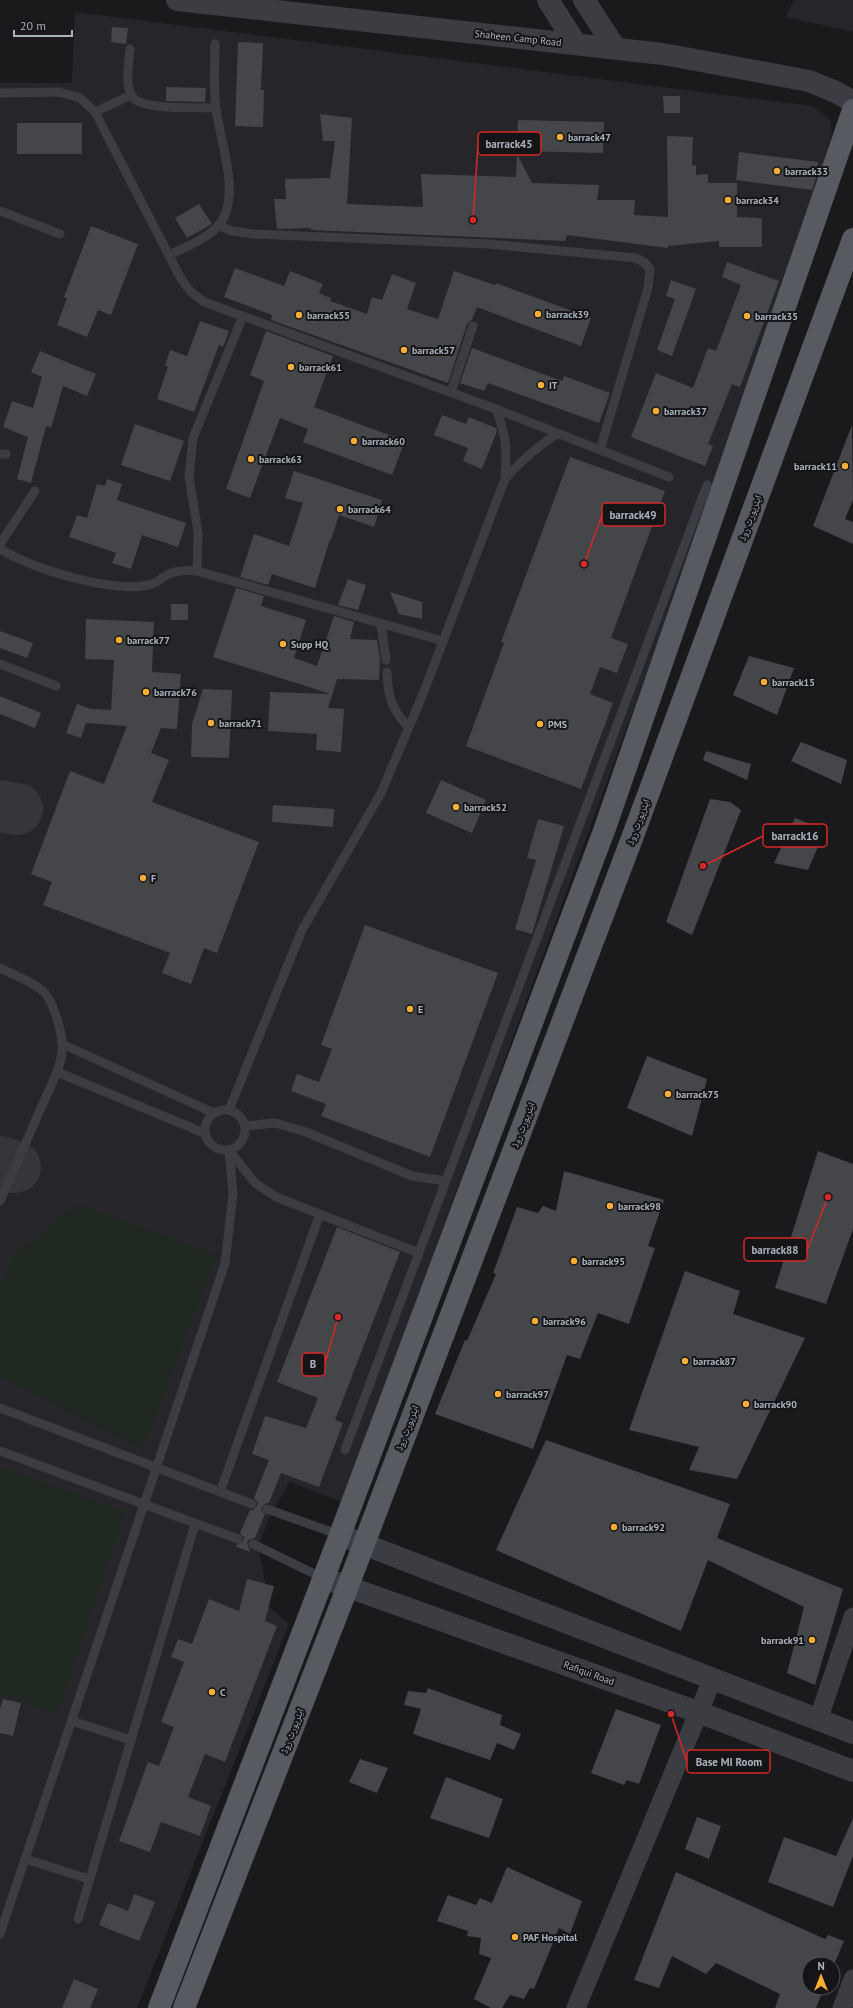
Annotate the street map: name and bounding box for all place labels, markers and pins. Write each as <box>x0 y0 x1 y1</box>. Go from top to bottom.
place label: barrack47 <box>568 131 611 144</box>
callout: barrack45 <box>478 132 541 155</box>
marker: barrack47 <box>555 132 565 142</box>
place label: barrack33 <box>785 165 828 178</box>
marker: barrack33 <box>772 166 782 176</box>
place label: barrack34 <box>736 194 779 207</box>
marker: barrack34 <box>723 195 733 205</box>
place label: barrack39 <box>546 308 589 321</box>
place label: barrack55 <box>307 309 350 322</box>
marker: barrack39 <box>533 309 543 319</box>
marker: barrack55 <box>294 310 304 320</box>
place label: barrack35 <box>755 310 798 323</box>
marker: barrack35 <box>742 311 752 321</box>
place label: barrack57 <box>412 344 455 357</box>
marker: barrack57 <box>399 345 409 355</box>
place label: barrack61 <box>299 361 342 374</box>
marker: barrack61 <box>286 362 296 372</box>
place label: IT <box>549 379 558 392</box>
marker: IT <box>536 380 546 390</box>
place label: barrack37 <box>664 405 707 418</box>
marker: barrack37 <box>651 406 661 416</box>
place label: barrack60 <box>362 435 405 448</box>
marker: barrack60 <box>349 436 359 446</box>
place label: barrack63 <box>259 453 302 466</box>
marker: barrack63 <box>246 454 256 464</box>
place label: barrack11 <box>794 460 837 473</box>
marker: barrack11 <box>840 461 850 471</box>
place label: barrack64 <box>348 503 391 516</box>
callout: barrack49 <box>602 503 665 526</box>
marker: barrack64 <box>335 504 345 514</box>
place label: barrack77 <box>127 634 170 647</box>
marker: barrack77 <box>114 635 124 645</box>
place label: Supp HQ <box>291 638 330 651</box>
marker: Supp HQ <box>278 639 288 649</box>
place label: barrack15 <box>772 676 815 689</box>
marker: barrack15 <box>759 677 769 687</box>
place label: barrack76 <box>154 686 197 699</box>
marker: barrack76 <box>141 687 151 697</box>
place label: barrack71 <box>219 717 262 730</box>
marker: barrack71 <box>206 718 216 728</box>
place label: PMS <box>548 718 567 731</box>
marker: PMS <box>535 719 545 729</box>
place label: barrack52 <box>464 801 507 814</box>
marker: barrack52 <box>451 802 461 812</box>
callout: barrack16 <box>763 824 827 847</box>
place label: F <box>151 872 156 885</box>
marker: F <box>138 873 148 883</box>
place label: E <box>418 1003 423 1016</box>
marker: E <box>405 1004 415 1014</box>
place label: barrack75 <box>676 1088 719 1101</box>
marker: barrack75 <box>663 1089 673 1099</box>
place label: barrack98 <box>618 1200 661 1213</box>
marker: barrack98 <box>605 1201 615 1211</box>
callout: barrack88 <box>744 1238 807 1261</box>
place label: barrack95 <box>582 1255 625 1268</box>
marker: barrack95 <box>569 1256 579 1266</box>
place label: barrack96 <box>543 1315 586 1328</box>
marker: barrack96 <box>530 1316 540 1326</box>
callout: B <box>302 1353 325 1376</box>
place label: barrack87 <box>693 1355 736 1368</box>
marker: barrack87 <box>680 1356 690 1366</box>
place label: barrack97 <box>506 1388 549 1401</box>
marker: barrack97 <box>493 1389 503 1399</box>
place label: barrack90 <box>754 1398 797 1411</box>
marker: barrack90 <box>741 1399 751 1409</box>
place label: barrack92 <box>622 1521 665 1534</box>
marker: barrack92 <box>609 1522 619 1532</box>
place label: barrack91 <box>761 1634 804 1647</box>
marker: barrack91 <box>807 1635 817 1645</box>
place label: C <box>220 1686 226 1699</box>
marker: C <box>207 1687 217 1697</box>
callout: Base MI Room <box>687 1750 770 1773</box>
place label: PAF Hospital <box>523 1931 577 1944</box>
marker: PAF Hospital <box>510 1932 520 1942</box>

